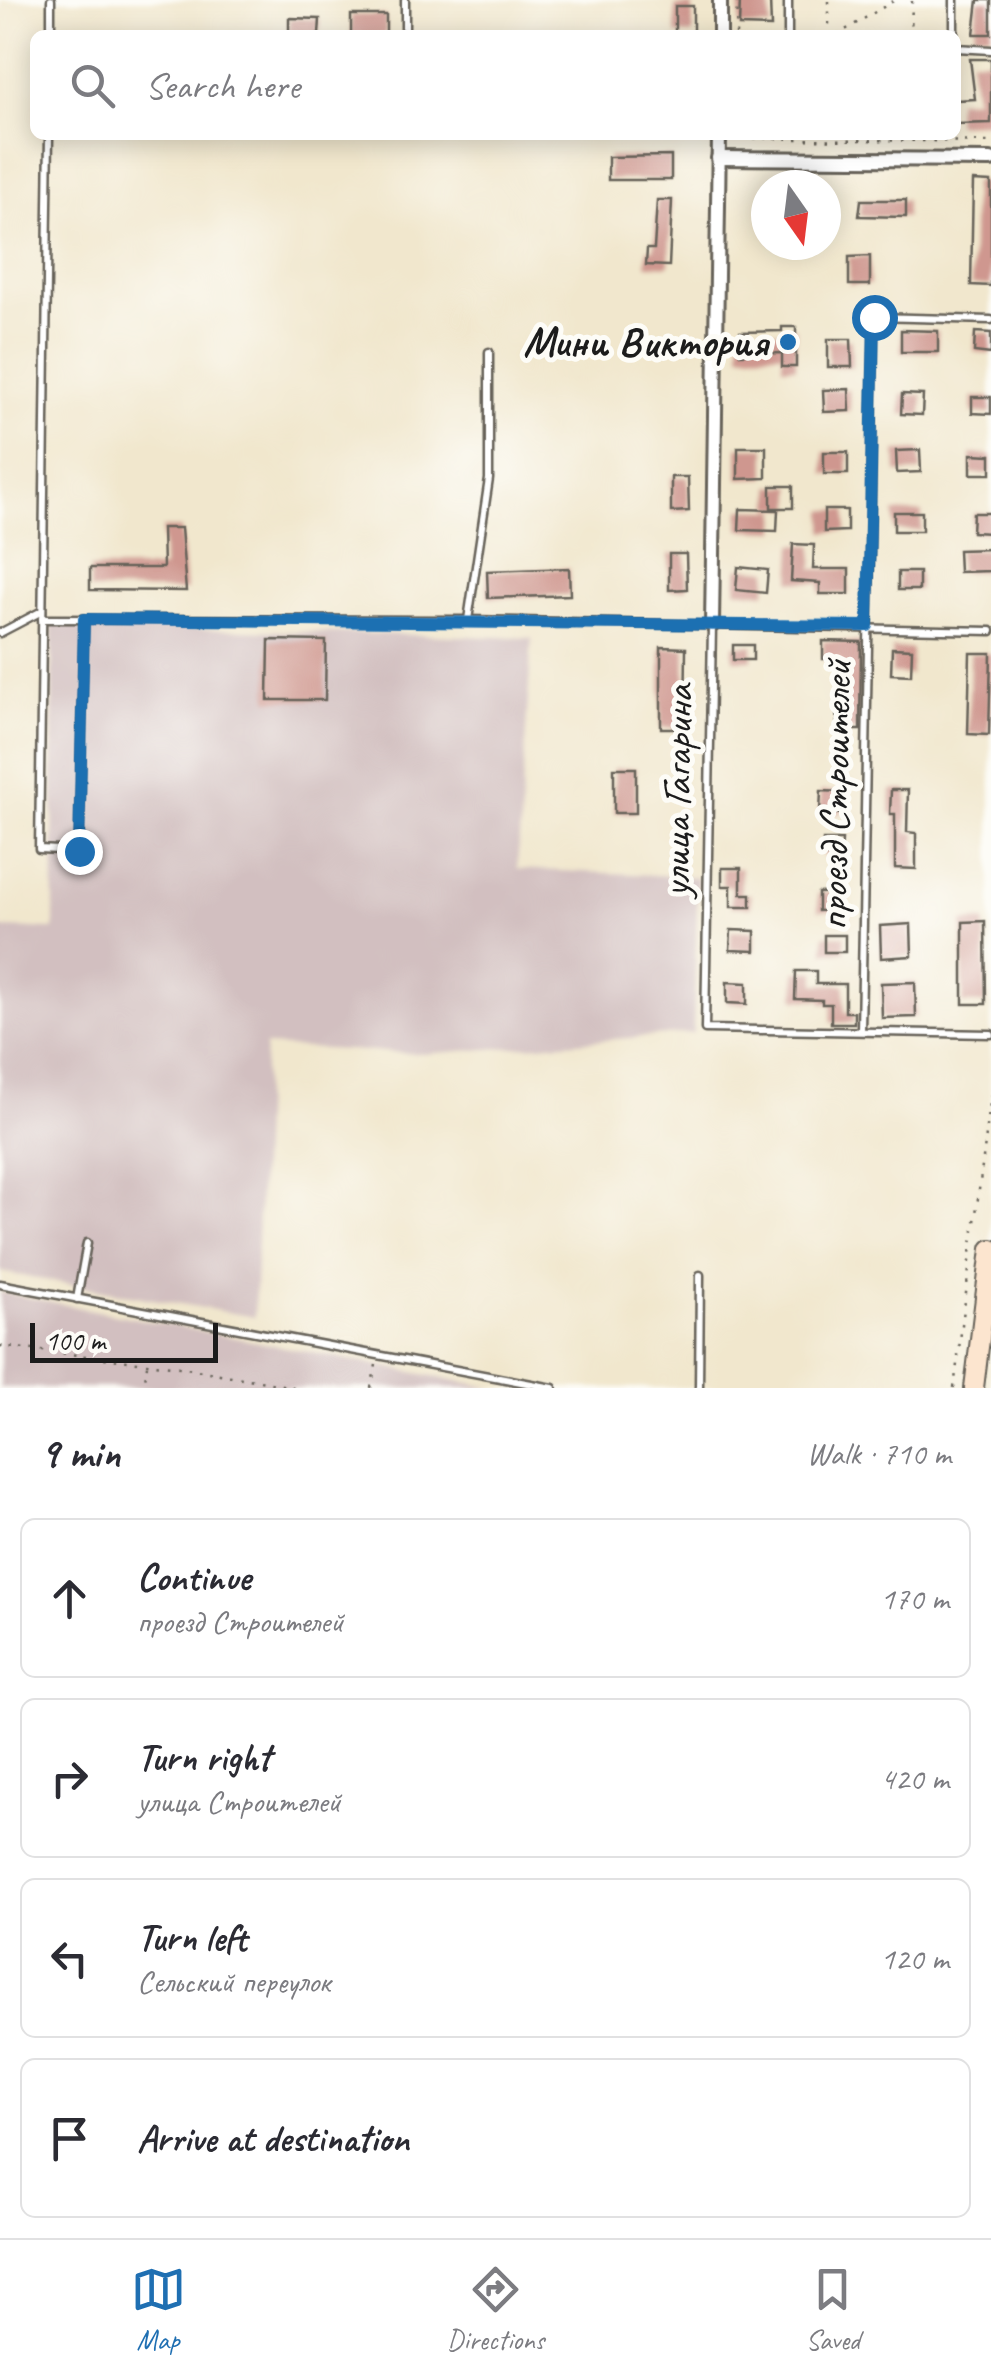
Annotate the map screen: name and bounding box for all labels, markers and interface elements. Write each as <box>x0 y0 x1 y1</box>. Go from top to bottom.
search box <box>30 30 961 140</box>
icon: search <box>65 58 120 113</box>
text: Search here <box>145 62 300 109</box>
north arrow <box>751 170 841 260</box>
route start <box>852 295 898 341</box>
place label: Мини Виктория <box>523 316 771 369</box>
marker: Мини Виктория <box>777 331 799 353</box>
street label: проезд Строителей <box>806 657 864 931</box>
street label: улица Гагарина <box>649 682 705 901</box>
route end <box>57 829 103 875</box>
scale bar <box>30 1318 218 1362</box>
text: 100 m <box>45 1323 105 1358</box>
text: 9 min <box>40 1427 120 1480</box>
text: Walk · 710 m <box>807 1433 951 1474</box>
text: Continue <box>137 1554 251 1601</box>
icon: ahead <box>42 1571 97 1626</box>
text: 170 m <box>880 1578 949 1619</box>
text: проезд Строителей <box>137 1601 344 1642</box>
text: Turn right <box>137 1734 271 1781</box>
icon: right <box>42 1751 97 1806</box>
text: 420 m <box>880 1758 949 1799</box>
text: улица Строителей <box>137 1781 341 1822</box>
text: Turn left <box>137 1914 247 1961</box>
icon: left <box>42 1931 97 1986</box>
text: 120 m <box>880 1938 949 1979</box>
text: Сельский переулок <box>137 1961 330 2002</box>
icon: arrive <box>42 2111 97 2166</box>
text: Arrive at destination <box>137 2115 409 2162</box>
tab: Map <box>131 2262 186 2357</box>
tab: Directions <box>447 2262 544 2357</box>
tab: Saved <box>805 2262 860 2357</box>

